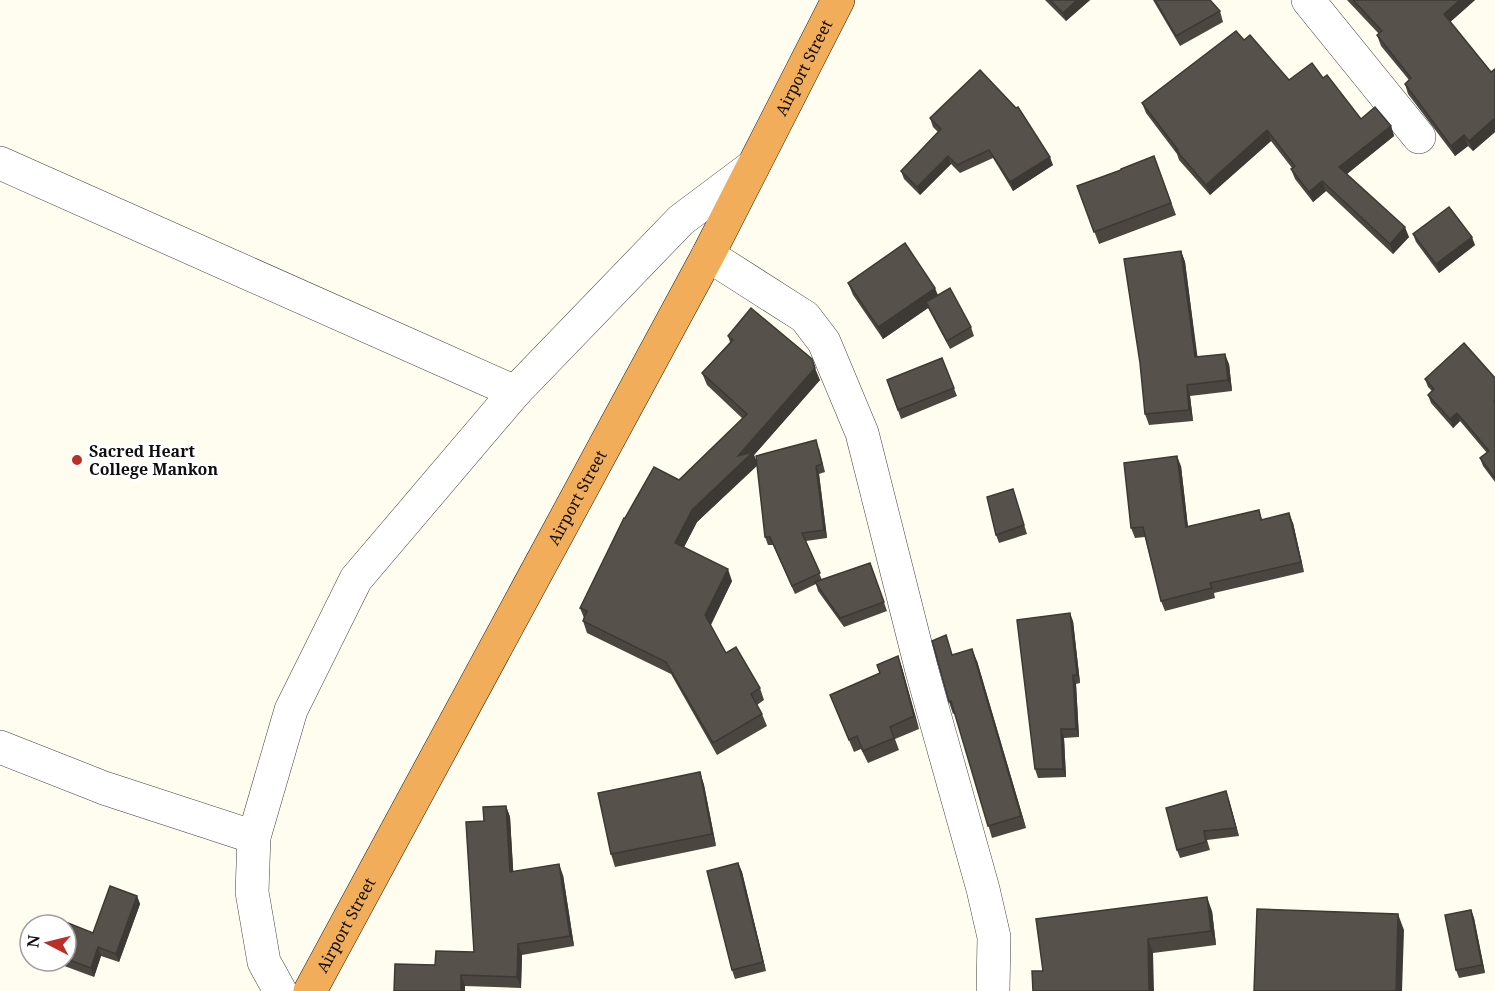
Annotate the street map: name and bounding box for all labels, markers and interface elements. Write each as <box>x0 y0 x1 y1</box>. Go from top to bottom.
street label: Airport Street <box>770 16 837 119</box>
place label: Sacred Heart College Mankon <box>89 440 218 480</box>
street label: Airport Street <box>542 446 612 549</box>
marker: Sacred Heart College Mankon <box>70 453 84 467</box>
street label: Airport Street <box>311 873 381 976</box>
north arrow <box>18 913 78 973</box>
text: N <box>21 933 45 949</box>

